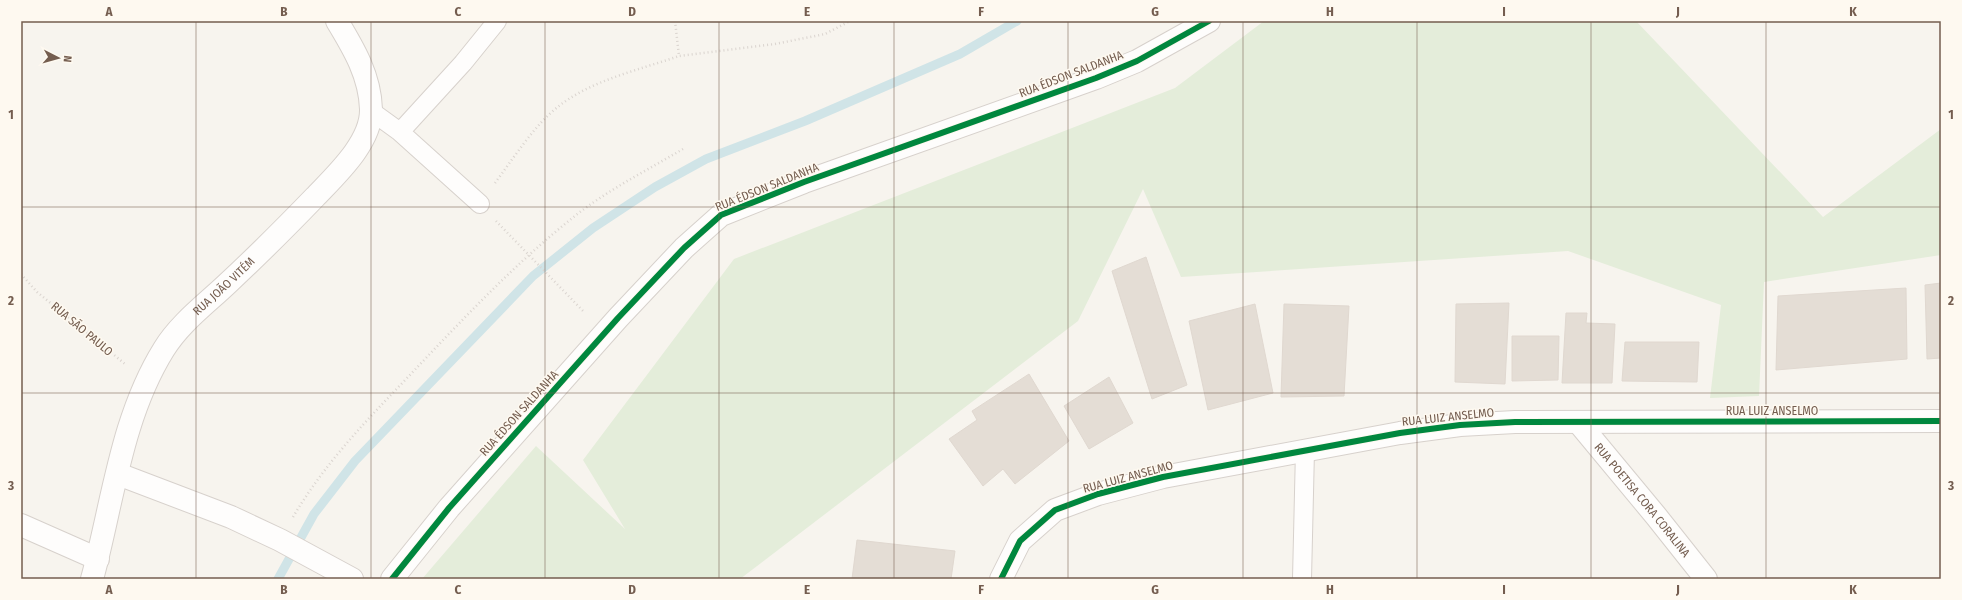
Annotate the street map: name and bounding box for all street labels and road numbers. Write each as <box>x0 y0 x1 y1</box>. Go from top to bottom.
street label: RUA ÉDSON SALDANHA <box>1017 47 1126 100</box>
street label: RUA ÉDSON SALDANHA <box>713 159 821 214</box>
street label: RUA JOÃO VITÉM <box>190 254 258 318</box>
street label: RUA SÃO PAULO <box>48 298 116 359</box>
street label: RUA ÉDSON SALDANHA <box>476 366 562 459</box>
street label: RUA LUIZ ANSELMO <box>1726 404 1818 418</box>
street label: RUA LUIZ ANSELMO <box>1401 405 1495 429</box>
street label: RUA POETISA CORA CORALINA <box>1591 440 1693 560</box>
street label: RUA LUIZ ANSELMO <box>1081 458 1175 496</box>

